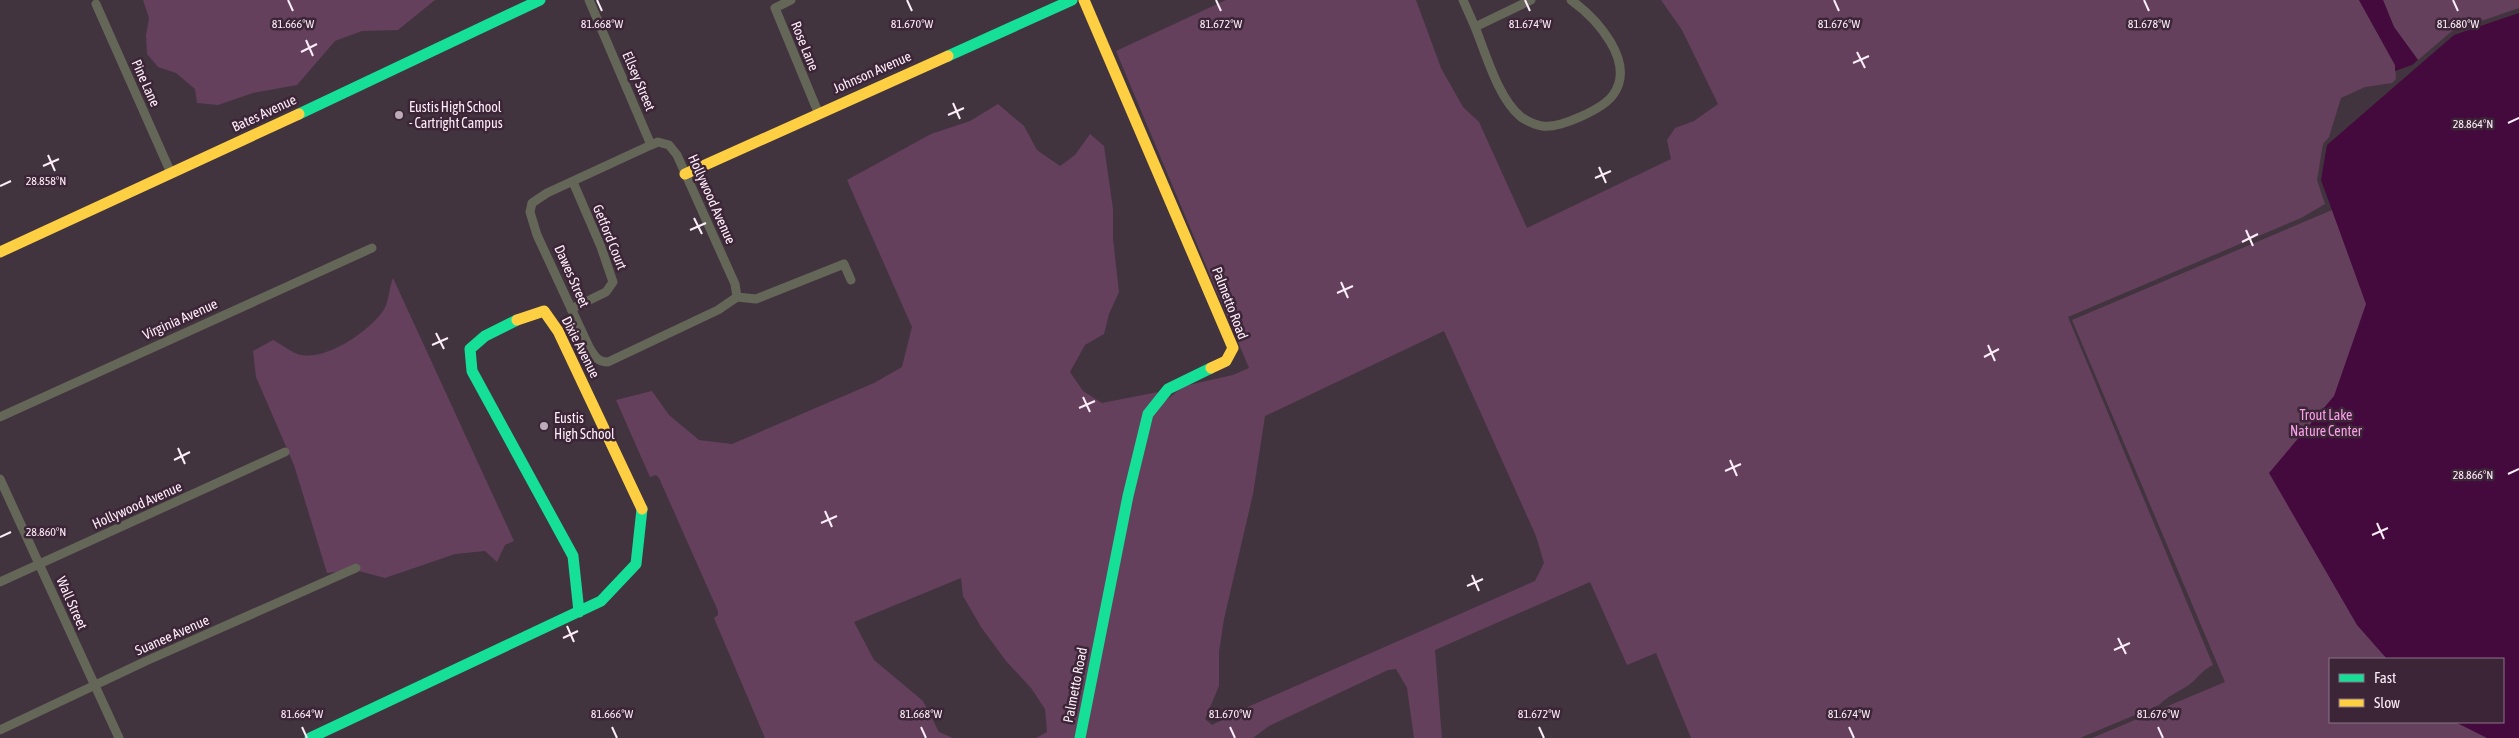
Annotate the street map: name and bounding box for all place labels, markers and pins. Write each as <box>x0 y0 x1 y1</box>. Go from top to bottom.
place label: Eustis High School - Cartright Campus <box>409 99 503 131</box>
marker: Eustis High School - Cartright Campus <box>393 109 405 121</box>
place label: Eustis High School <box>554 410 615 442</box>
marker: Eustis High School <box>538 420 550 432</box>

